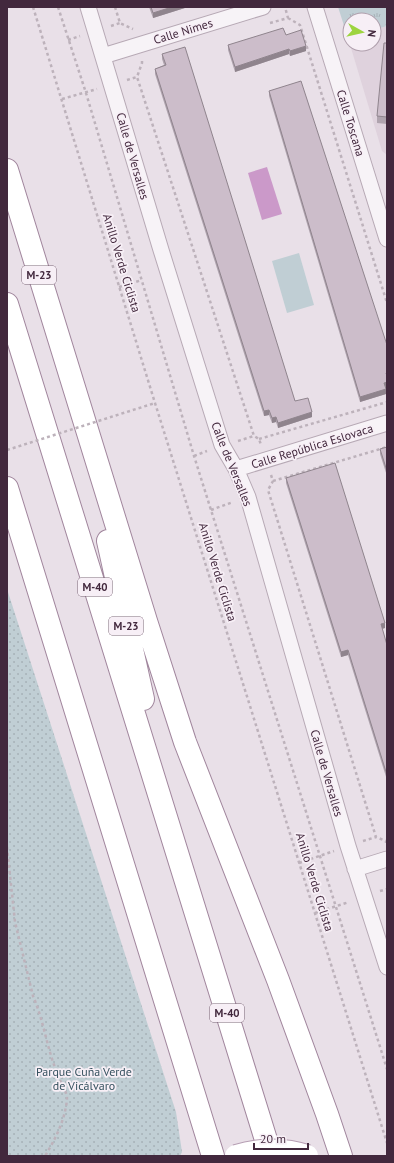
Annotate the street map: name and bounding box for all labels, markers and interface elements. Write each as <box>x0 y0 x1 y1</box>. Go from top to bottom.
north arrow <box>342 12 382 52</box>
street label: Calle Nimes <box>152 15 214 47</box>
text: N <box>364 29 379 38</box>
street label: Calle Toscana <box>334 88 368 158</box>
street label: Calle de Versalles <box>113 111 153 201</box>
street label: Anillo Verde Ciclista <box>100 212 144 314</box>
road number: M-23 <box>22 266 56 284</box>
street label: Calle de Versalles <box>208 420 256 508</box>
street label: Calle República Eslovaca <box>249 420 375 472</box>
street label: Anillo Verde Ciclista <box>196 521 240 623</box>
road number: M-40 <box>78 578 112 596</box>
road number: M-23 <box>109 617 143 635</box>
street label: Calle de Versalles <box>307 728 347 818</box>
street label: Anillo Verde Ciclista <box>293 831 337 933</box>
road number: M-40 <box>210 1004 244 1022</box>
park label: Parque Cuña Verde de Vicálvaro <box>36 1064 132 1093</box>
scale bar <box>254 1125 308 1151</box>
text: 20 m <box>260 1131 286 1146</box>

